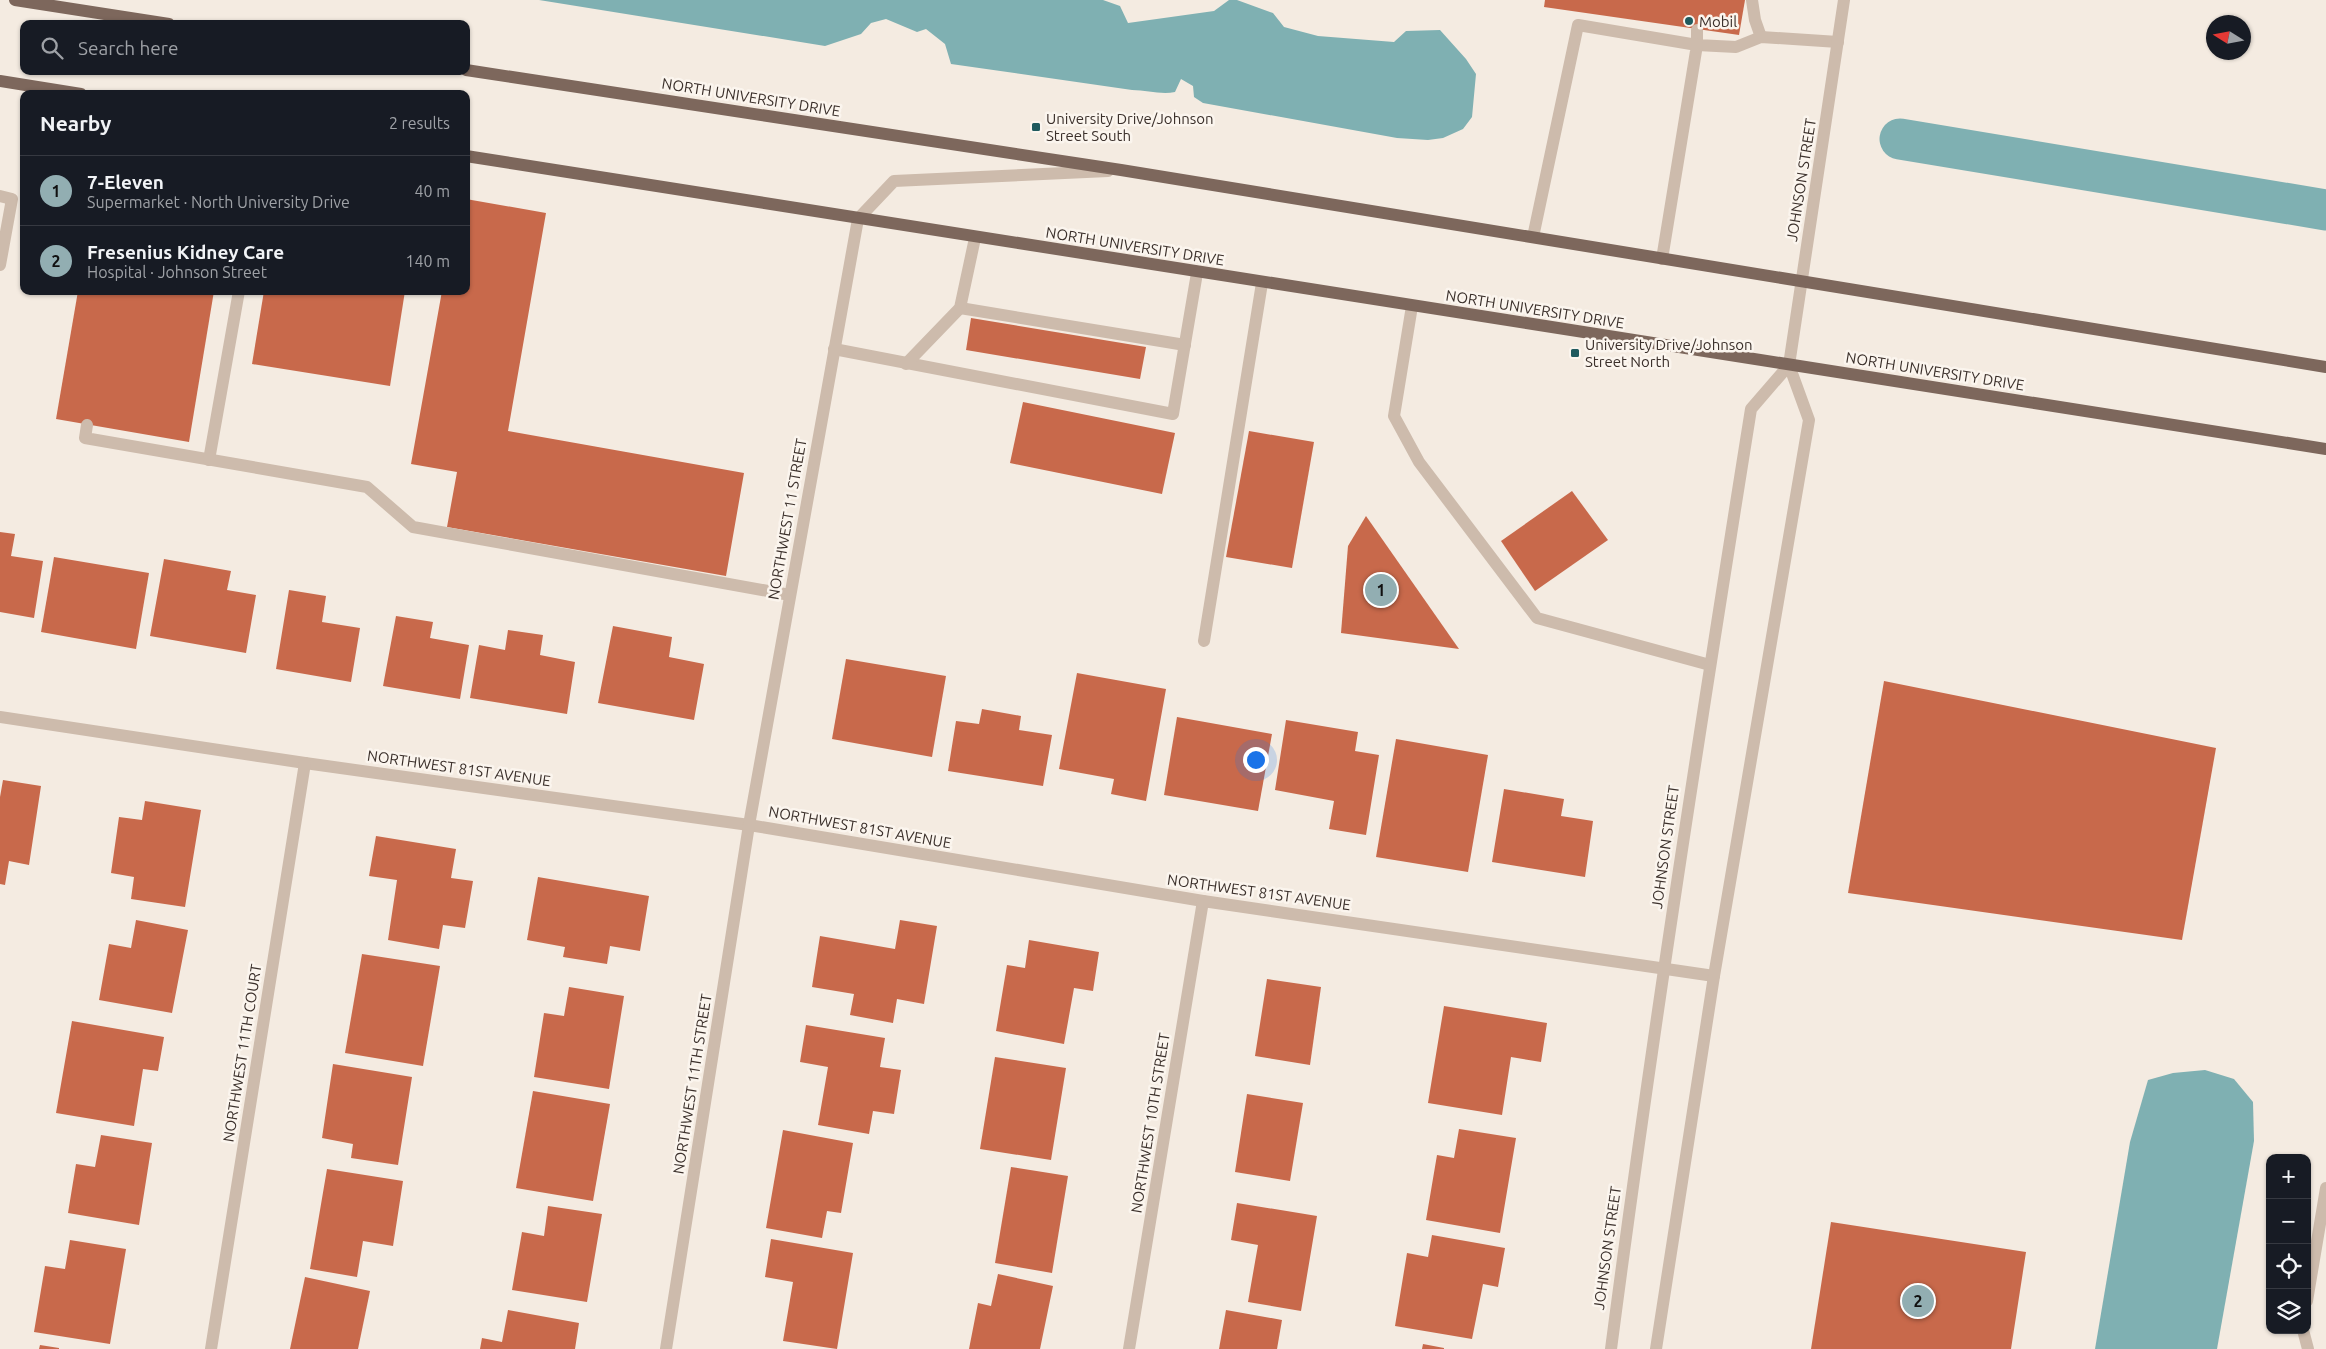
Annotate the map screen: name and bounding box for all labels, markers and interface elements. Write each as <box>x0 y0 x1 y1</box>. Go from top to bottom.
place label: Mobil <box>1699 13 1737 30</box>
marker: Mobil <box>1683 15 1695 27</box>
north arrow <box>2206 15 2251 60</box>
search box <box>20 20 470 75</box>
icon: search <box>38 34 66 62</box>
text: Search here <box>78 37 178 59</box>
street label: NORTH UNIVERSITY DRIVE <box>661 74 841 120</box>
place label: University Drive/Johnson Street South <box>1046 110 1214 144</box>
text: Nearby <box>40 111 111 135</box>
text: 2 results <box>389 114 450 132</box>
street label: JOHNSON STREET <box>1783 117 1819 243</box>
marker: University Drive/Johnson Street South <box>1030 121 1042 133</box>
text: 7-Eleven <box>87 171 164 193</box>
text: 1 <box>51 182 61 200</box>
text: 40 m <box>414 182 450 200</box>
text: Supermarket · North University Drive <box>87 193 350 211</box>
street label: NORTH UNIVERSITY DRIVE <box>1045 223 1225 269</box>
text: Fresenius Kidney Care <box>87 241 284 263</box>
text: 2 <box>51 252 61 270</box>
text: 140 m <box>405 252 450 270</box>
text: Hospital · Johnson Street <box>87 263 267 281</box>
street label: NORTH UNIVERSITY DRIVE <box>1445 286 1625 332</box>
place label: University Drive/Johnson Street North <box>1585 336 1753 370</box>
marker: University Drive/Johnson Street North <box>1569 347 1581 359</box>
street label: NORTH UNIVERSITY DRIVE <box>1845 348 2025 394</box>
street label: NORTHWEST 11 STREET <box>764 436 810 601</box>
pin: 1 <box>1365 571 1397 609</box>
street label: NORTHWEST 81ST AVENUE <box>366 747 552 789</box>
your location <box>1243 747 1269 773</box>
street label: JOHNSON STREET <box>1648 784 1682 910</box>
street label: NORTHWEST 81ST AVENUE <box>767 803 953 851</box>
street label: NORTHWEST 81ST AVENUE <box>1166 871 1352 913</box>
street label: NORTHWEST 11TH COURT <box>220 962 265 1143</box>
street label: NORTHWEST 11TH STREET <box>669 992 715 1175</box>
street label: NORTHWEST 10TH STREET <box>1127 1031 1173 1214</box>
map controls <box>2266 1154 2311 1334</box>
button: + <box>2266 1154 2311 1199</box>
street label: JOHNSON STREET <box>1590 1185 1624 1311</box>
button: − <box>2266 1199 2311 1244</box>
button: locate <box>2266 1244 2311 1289</box>
pin: 2 <box>1902 1282 1934 1320</box>
button: layers <box>2266 1289 2311 1334</box>

